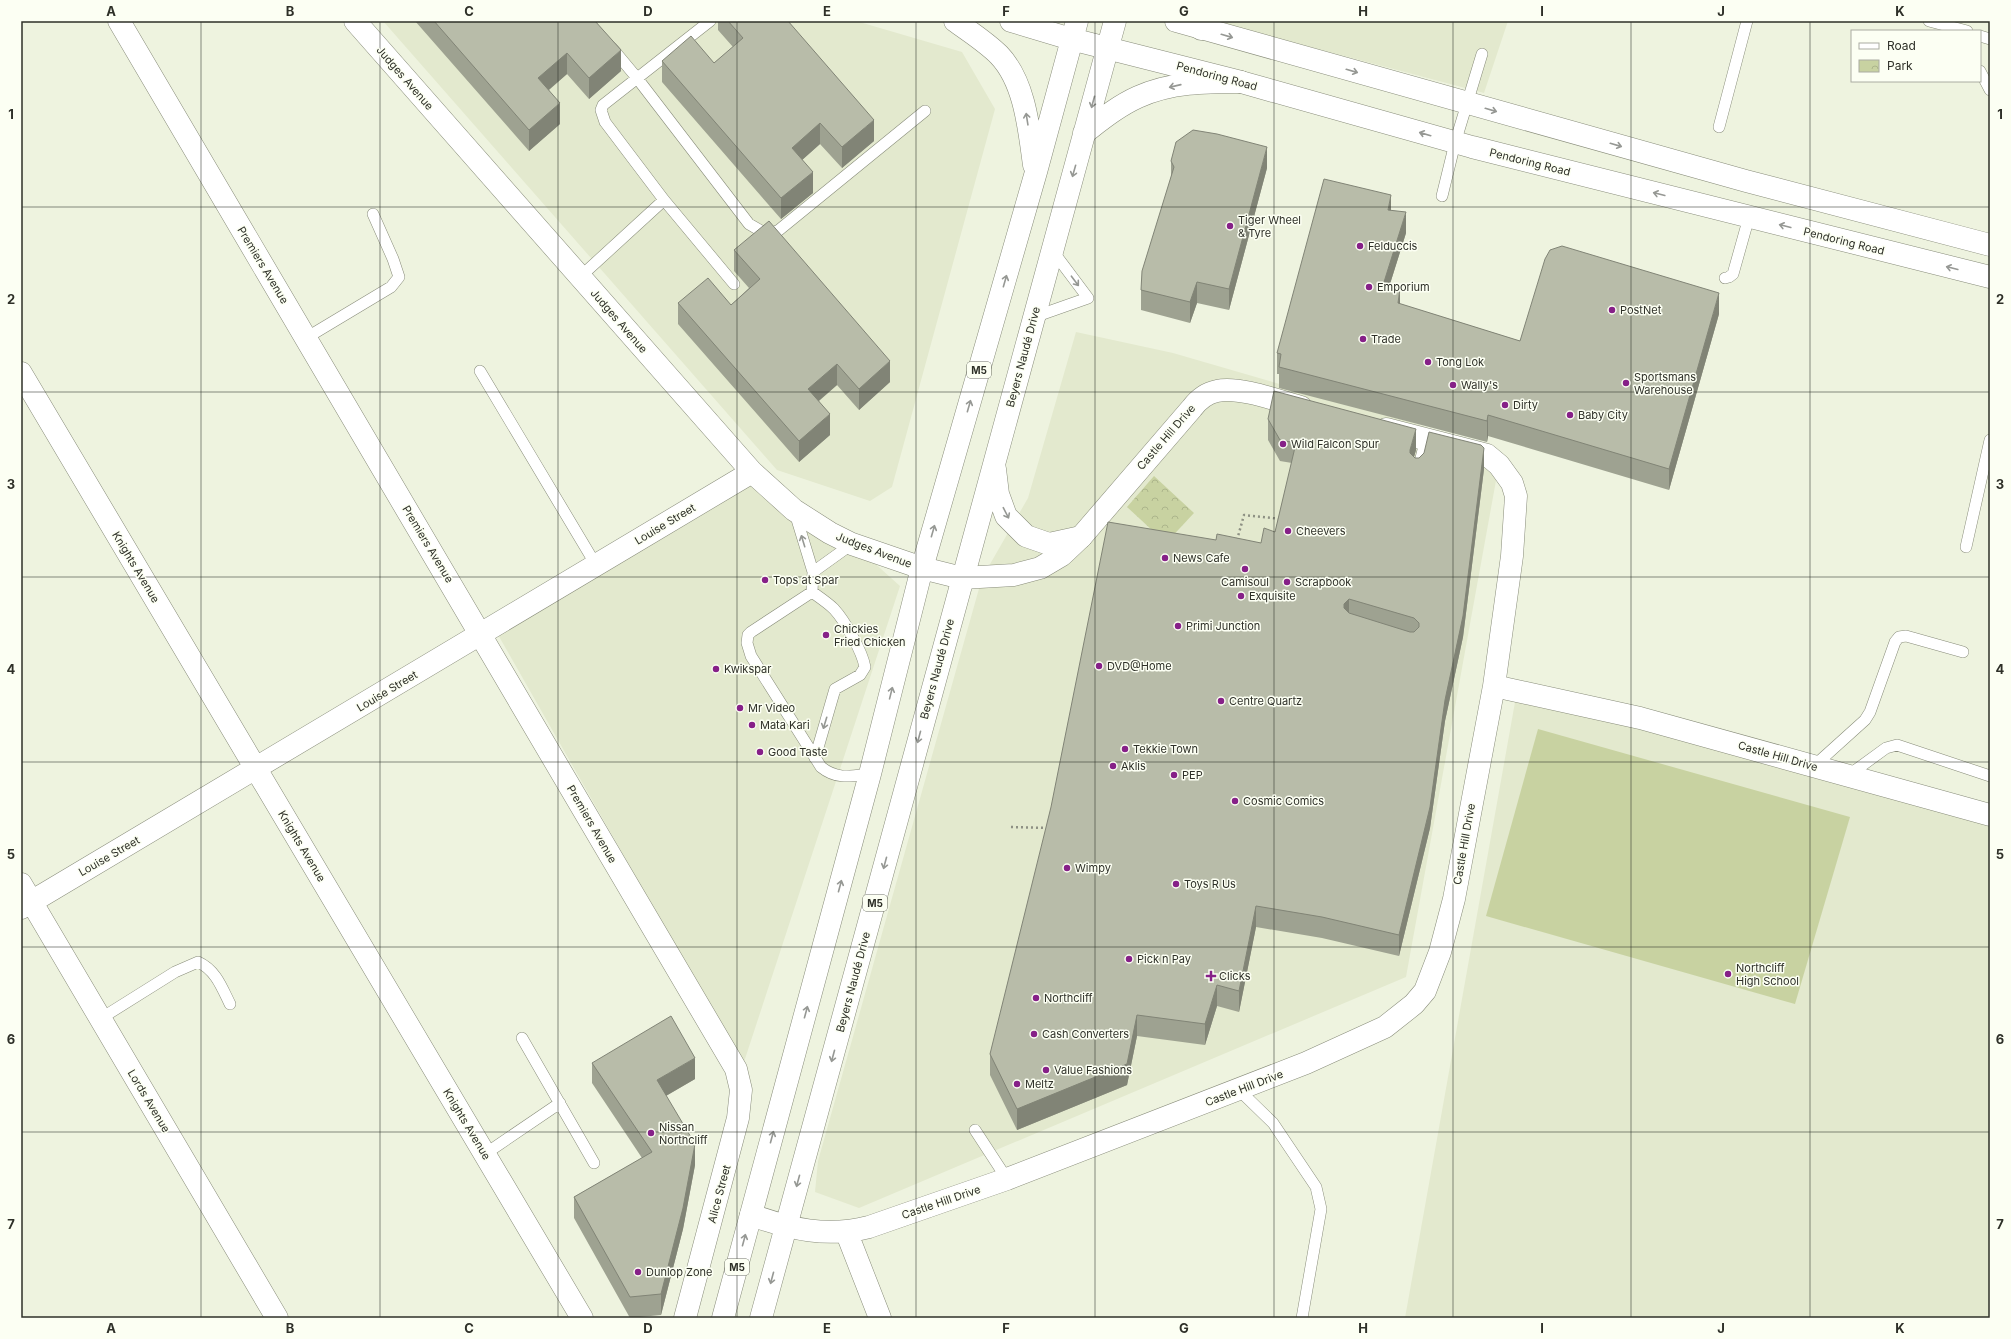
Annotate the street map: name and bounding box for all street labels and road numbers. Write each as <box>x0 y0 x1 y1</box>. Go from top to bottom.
street label: Judges Avenue <box>373 43 437 113</box>
street label: Pendoring Road <box>1175 58 1259 94</box>
street label: Pendoring Road <box>1488 145 1572 179</box>
street label: Premiers Avenue <box>234 224 292 306</box>
street label: Pendoring Road <box>1802 224 1886 258</box>
street label: Judges Avenue <box>587 286 651 356</box>
street label: Beyers Naudé Drive <box>1003 305 1043 409</box>
road number: M5 <box>967 362 991 378</box>
street label: Castle Hill Drive <box>1134 401 1198 473</box>
street label: Louise Street <box>632 500 698 548</box>
street label: Premiers Avenue <box>399 503 457 585</box>
street label: Knights Avenue <box>109 529 163 605</box>
street label: Judges Avenue <box>834 529 914 571</box>
street label: Beyers Naudé Drive <box>917 617 957 721</box>
street label: Louise Street <box>354 667 420 715</box>
street label: Castle Hill Drive <box>1736 738 1820 774</box>
street label: Premiers Avenue <box>564 782 620 866</box>
street label: Castle Hill Drive <box>1450 802 1478 886</box>
street label: Knights Avenue <box>275 808 329 884</box>
street label: Louise Street <box>76 833 142 879</box>
road number: M5 <box>863 895 887 911</box>
street label: Beyers Naudé Drive <box>833 930 873 1034</box>
street label: Lords Avenue <box>125 1067 173 1135</box>
street label: Castle Hill Drive <box>1203 1067 1285 1109</box>
street label: Knights Avenue <box>440 1086 494 1162</box>
street label: Alice Street <box>705 1163 734 1225</box>
street label: Castle Hill Drive <box>900 1182 982 1222</box>
road number: M5 <box>725 1259 749 1275</box>

